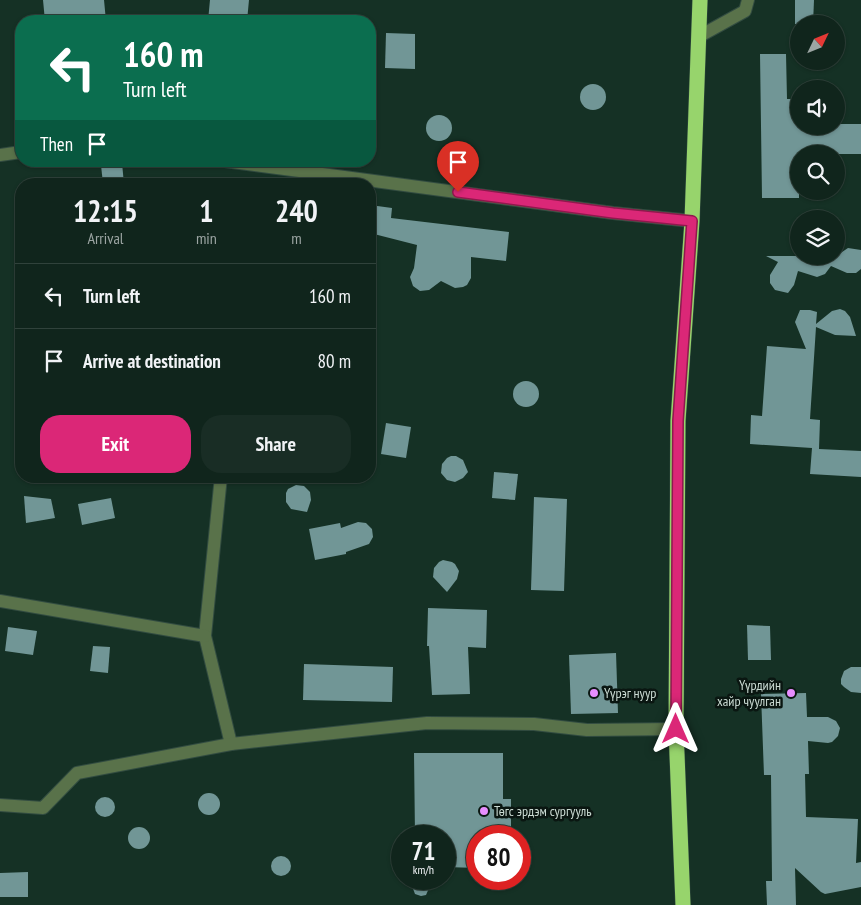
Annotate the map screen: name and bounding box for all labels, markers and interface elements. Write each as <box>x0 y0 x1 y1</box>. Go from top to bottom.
north arrow <box>790 15 845 70</box>
map controls <box>790 15 845 265</box>
text: 160 m <box>123 31 204 77</box>
icon: left <box>40 35 105 100</box>
text: Turn left <box>123 75 187 103</box>
button: sound <box>790 80 845 135</box>
icon: arrive <box>83 130 111 158</box>
text: Then <box>40 132 73 156</box>
pin <box>437 141 479 192</box>
button: search <box>790 145 845 200</box>
icon: arrive <box>444 148 472 176</box>
text: 12:15 <box>73 191 138 230</box>
text: 1 <box>199 191 214 230</box>
text: 240 <box>275 191 318 230</box>
button: layers <box>790 210 845 265</box>
text: Arrival <box>87 228 124 248</box>
text: min <box>196 228 217 248</box>
text: m <box>291 228 302 248</box>
icon: left <box>40 282 68 310</box>
text: Turn left <box>83 284 140 308</box>
text: 160 m <box>309 284 351 308</box>
icon: arrive <box>40 347 68 375</box>
text: Arrive at destination <box>83 349 221 373</box>
text: 80 m <box>318 349 351 373</box>
button: Exit <box>40 415 191 473</box>
button: Share <box>201 415 351 473</box>
place label: Үүрдийн хайр чуулган <box>717 676 781 710</box>
place label: Үүрэг нуур <box>604 684 656 702</box>
marker: Үүрэг нуур <box>588 687 600 699</box>
marker: Үүрдийн хайр чуулган <box>785 687 797 699</box>
position arrow <box>649 702 701 754</box>
place label: Төгс эрдэм сургууль <box>494 802 591 820</box>
marker: Төгс эрдэм сургууль <box>478 805 490 817</box>
speed limit sign: 80 <box>466 825 531 890</box>
text: 71 <box>412 835 435 867</box>
text: km/h <box>413 862 434 877</box>

